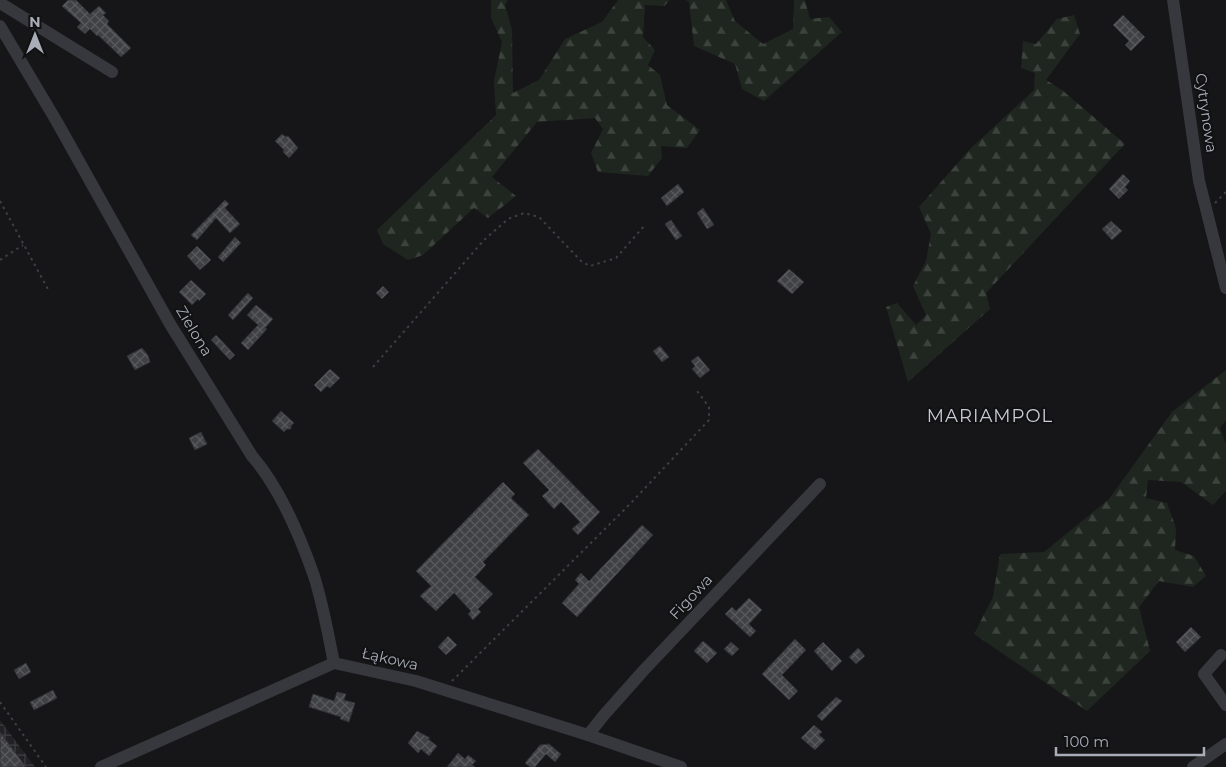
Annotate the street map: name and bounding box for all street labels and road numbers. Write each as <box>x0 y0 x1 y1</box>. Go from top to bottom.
street label: Cytrynowa <box>1192 72 1221 154</box>
street label: Zielona <box>172 302 217 359</box>
street label: Figowa <box>665 570 716 623</box>
street label: Łąkowa <box>360 643 420 674</box>

